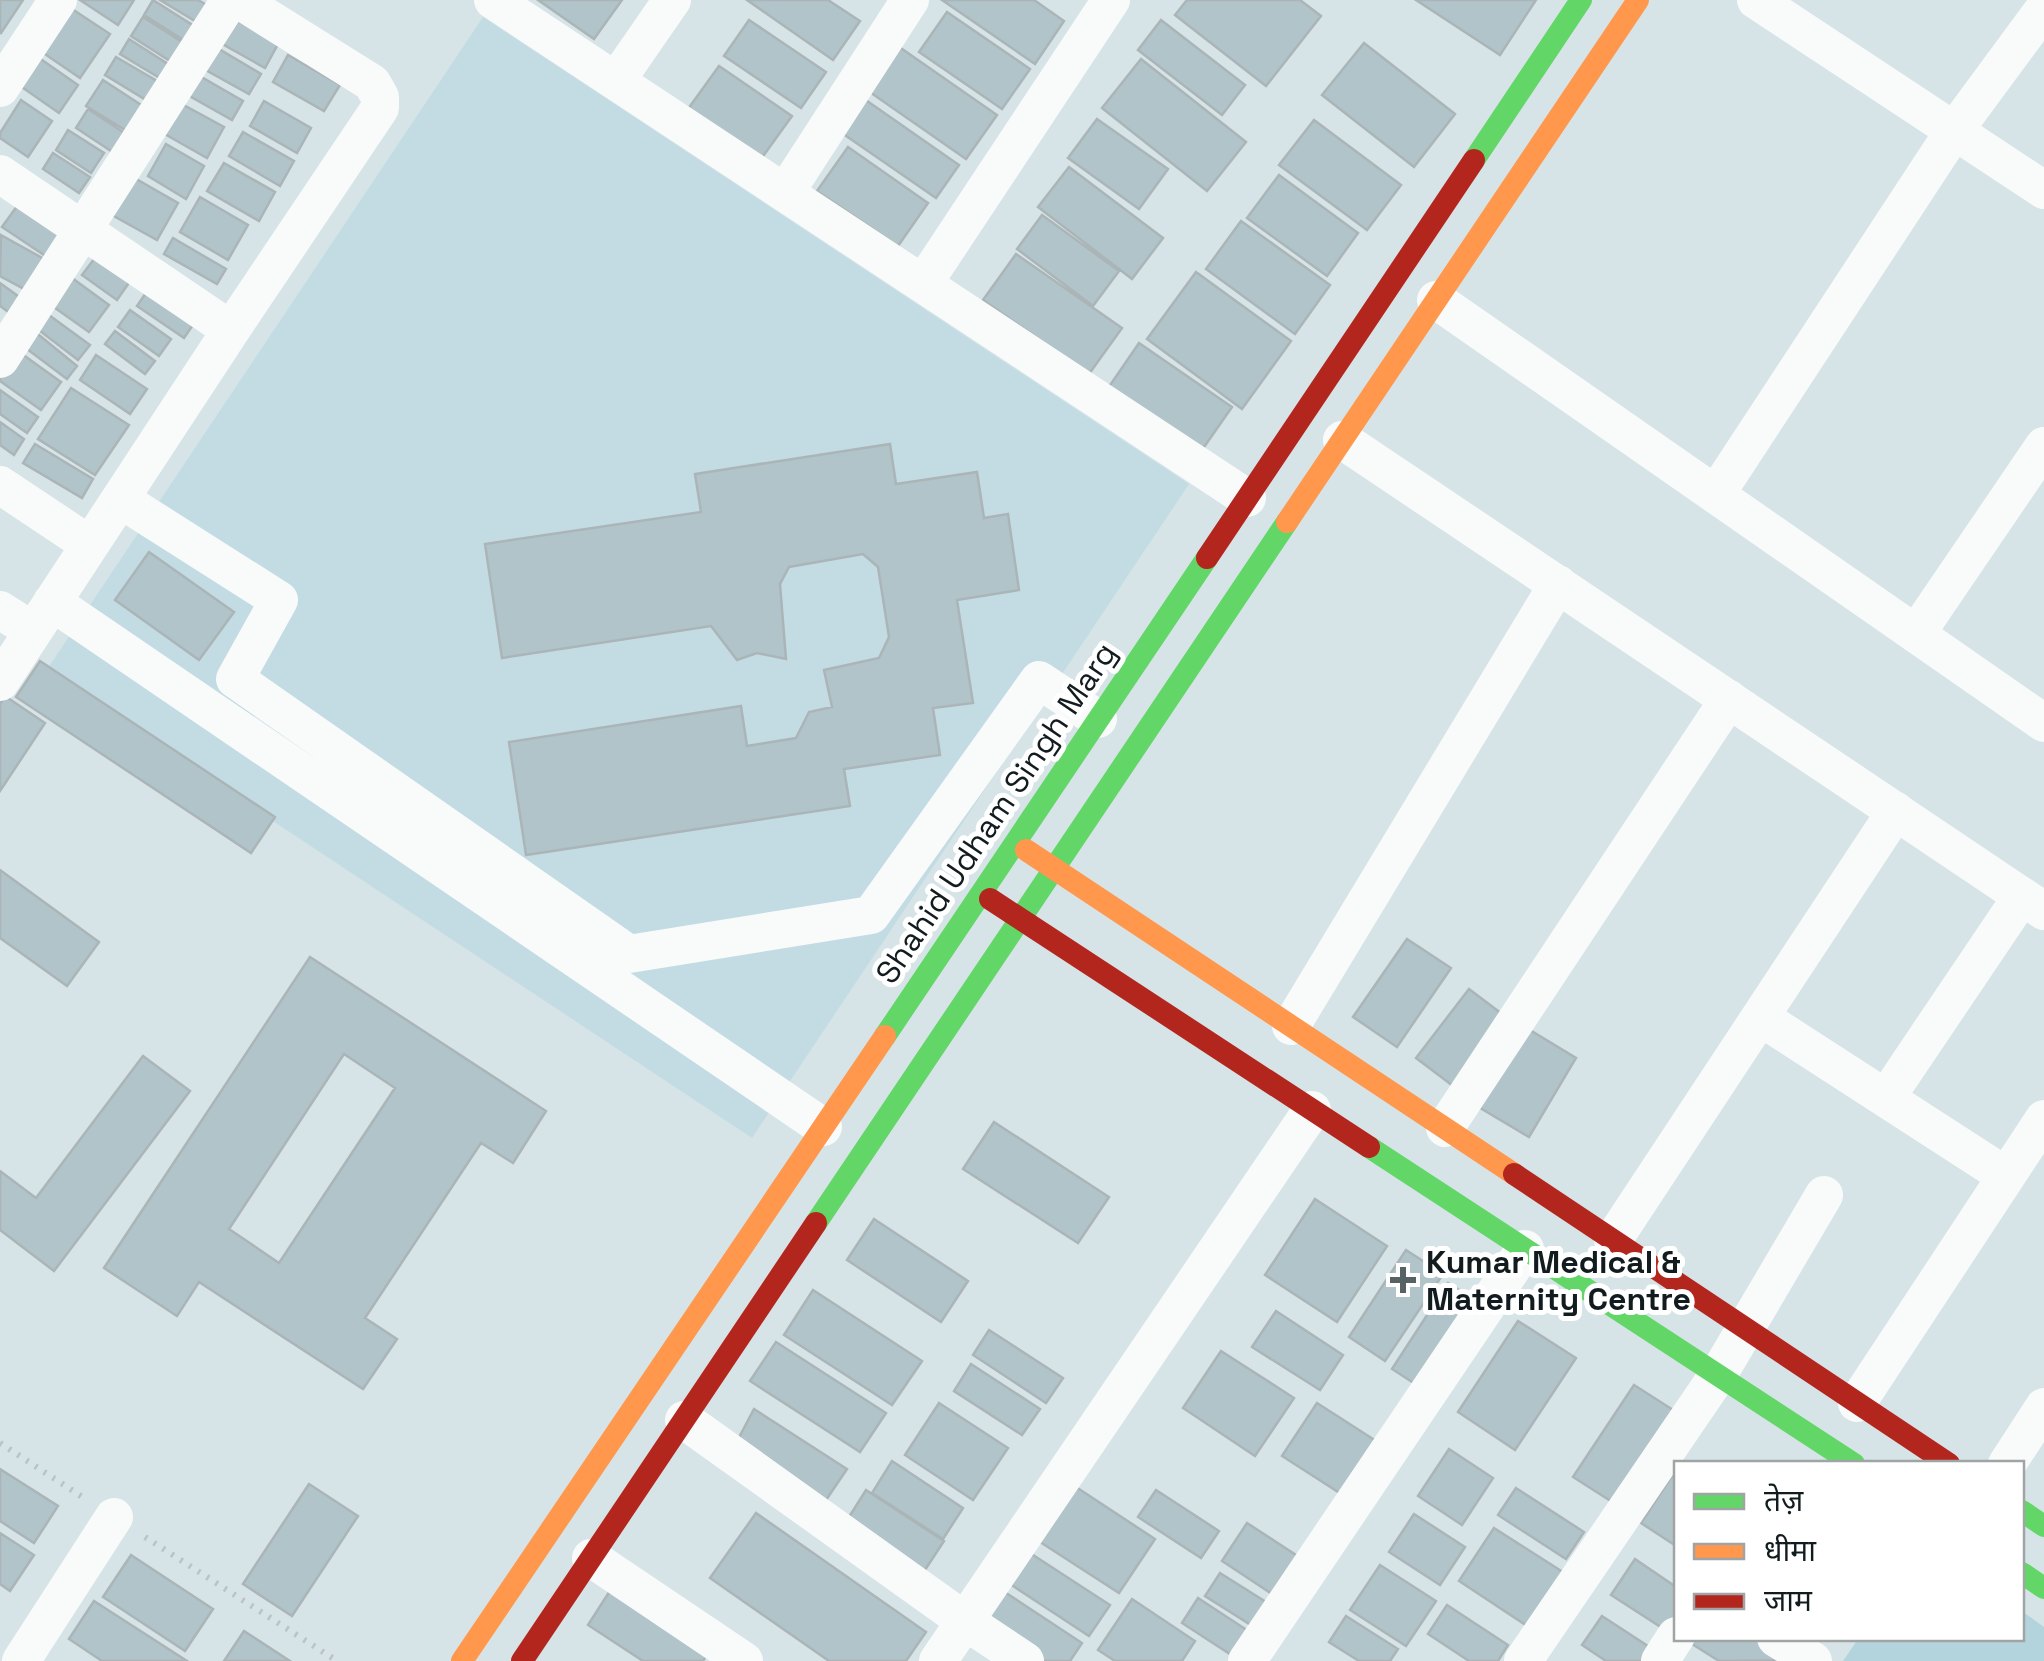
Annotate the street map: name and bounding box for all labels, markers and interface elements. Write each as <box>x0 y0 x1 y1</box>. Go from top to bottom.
street label: Shahid Udham Singh Marg <box>867 635 1125 991</box>
place label: Kumar Medical & Maternity Centre <box>1426 1242 1691 1319</box>
marker: Kumar Medical & Maternity Centre <box>1390 1267 1416 1293</box>
legend <box>1674 1461 2024 1641</box>
text: तेज़ <box>1764 1481 1804 1520</box>
text: धीमा <box>1764 1531 1817 1570</box>
text: जाम <box>1764 1581 1813 1620</box>

